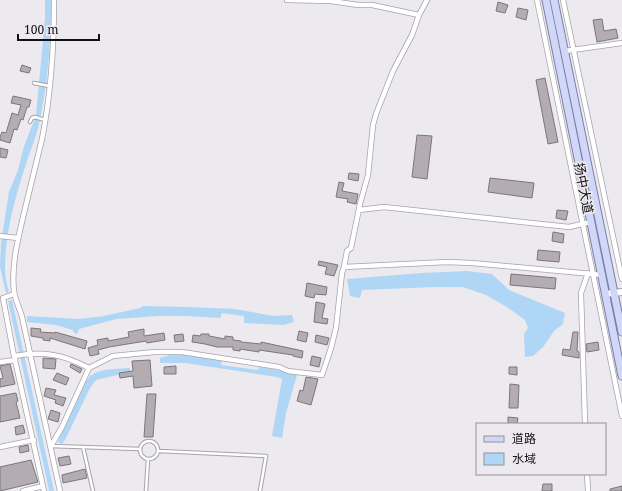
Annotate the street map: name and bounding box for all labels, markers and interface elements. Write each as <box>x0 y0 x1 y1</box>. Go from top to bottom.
scale bar <box>18 16 99 42</box>
text: 100 m <box>24 21 59 38</box>
street label: 扬中大道 <box>570 161 598 215</box>
legend <box>476 423 606 475</box>
text: 道路 <box>512 430 536 447</box>
text: 水域 <box>512 450 536 467</box>

